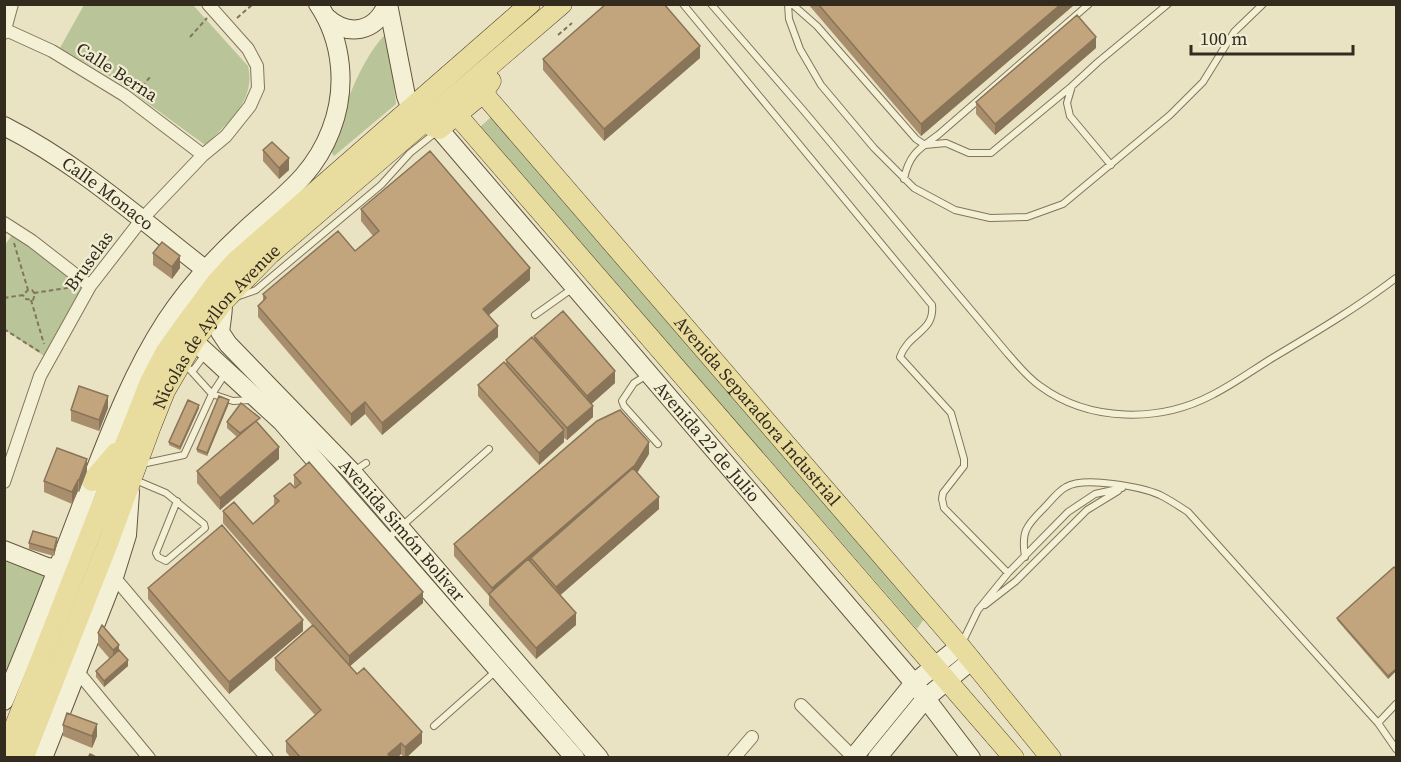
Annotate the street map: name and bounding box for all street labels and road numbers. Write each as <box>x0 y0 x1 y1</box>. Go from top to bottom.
street label: Calle Berna <box>72 36 164 108</box>
street label: Calle Monaco <box>57 150 159 236</box>
street label: Bruselas <box>58 226 119 296</box>
street label: Nicolas de Ayllon Avenue <box>146 238 285 413</box>
street label: Avenida Separadora Industrial <box>669 310 847 511</box>
street label: Avenida 22 de Julio <box>649 376 766 507</box>
street label: Avenida Simón Bolivar <box>334 453 472 607</box>

